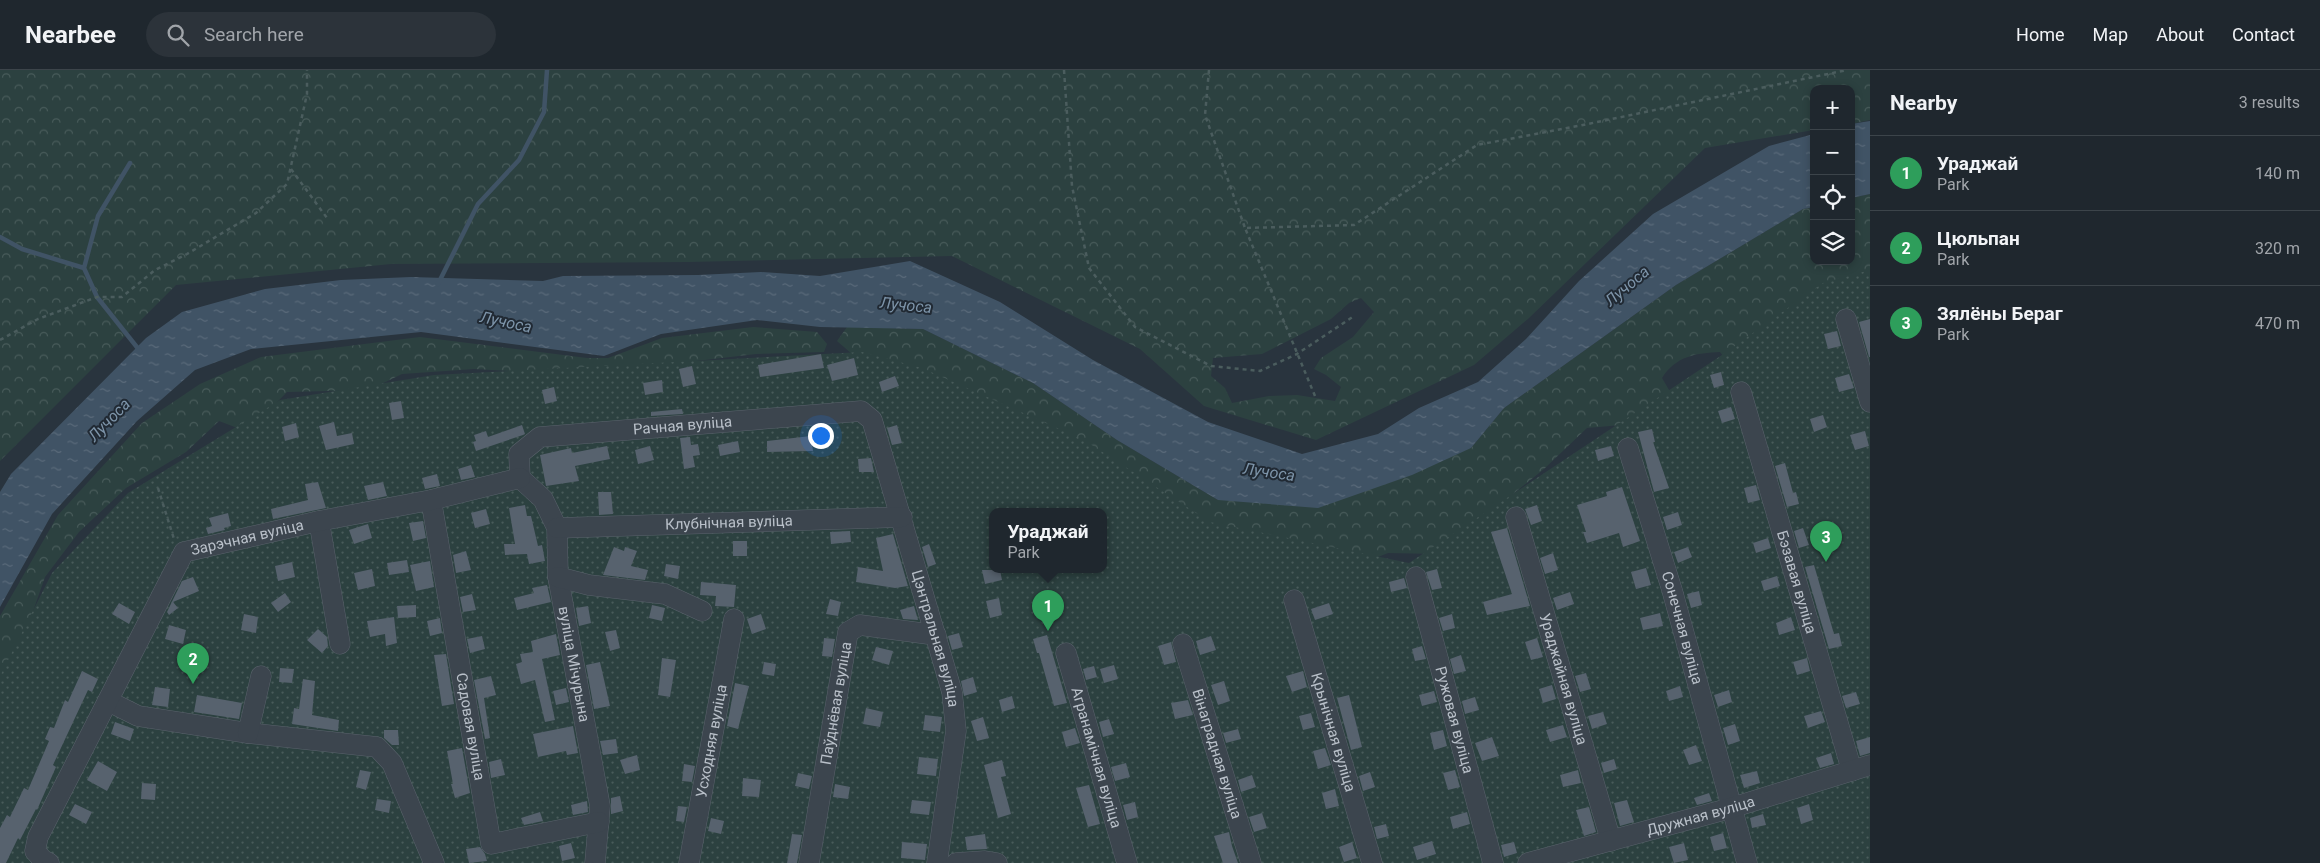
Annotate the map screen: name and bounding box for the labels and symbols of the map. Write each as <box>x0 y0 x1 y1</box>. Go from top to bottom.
water label: Лучоса <box>1600 262 1653 311</box>
water label: Лучоса <box>878 293 933 317</box>
water label: Лучоса <box>478 307 534 337</box>
water label: Лучоса <box>83 395 134 446</box>
street label: Рачная вуліца <box>632 412 733 438</box>
your location <box>808 423 834 449</box>
water label: Лучоса <box>1241 459 1296 485</box>
street label: Клубнічная вуліца <box>665 511 793 534</box>
street label: Зарэчная вуліца <box>189 516 305 559</box>
pin: 3 <box>1810 521 1842 562</box>
street label: Бэзавая вуліца <box>1773 528 1820 636</box>
street label: Цэнтральная вуліца <box>908 568 962 708</box>
street label: Сонечная вуліца <box>1658 569 1707 687</box>
pin: 1 <box>1032 590 1064 631</box>
street label: вуліца Мічурына <box>555 605 593 724</box>
street label: Ураджайная вуліца <box>1536 611 1591 747</box>
street label: Паўднёвая вуліца <box>817 640 855 766</box>
pin: 2 <box>177 643 209 684</box>
street label: Ружовая вуліца <box>1431 664 1477 775</box>
street label: Садовая вуліца <box>452 671 489 782</box>
street label: Крынічная вуліца <box>1307 671 1359 794</box>
street label: Усходняя вуліца <box>692 683 731 799</box>
street label: Агранамічная вуліца <box>1067 685 1125 830</box>
street label: Вінаградная вуліца <box>1188 687 1246 821</box>
street label: Дружная вуліца <box>1644 792 1757 839</box>

